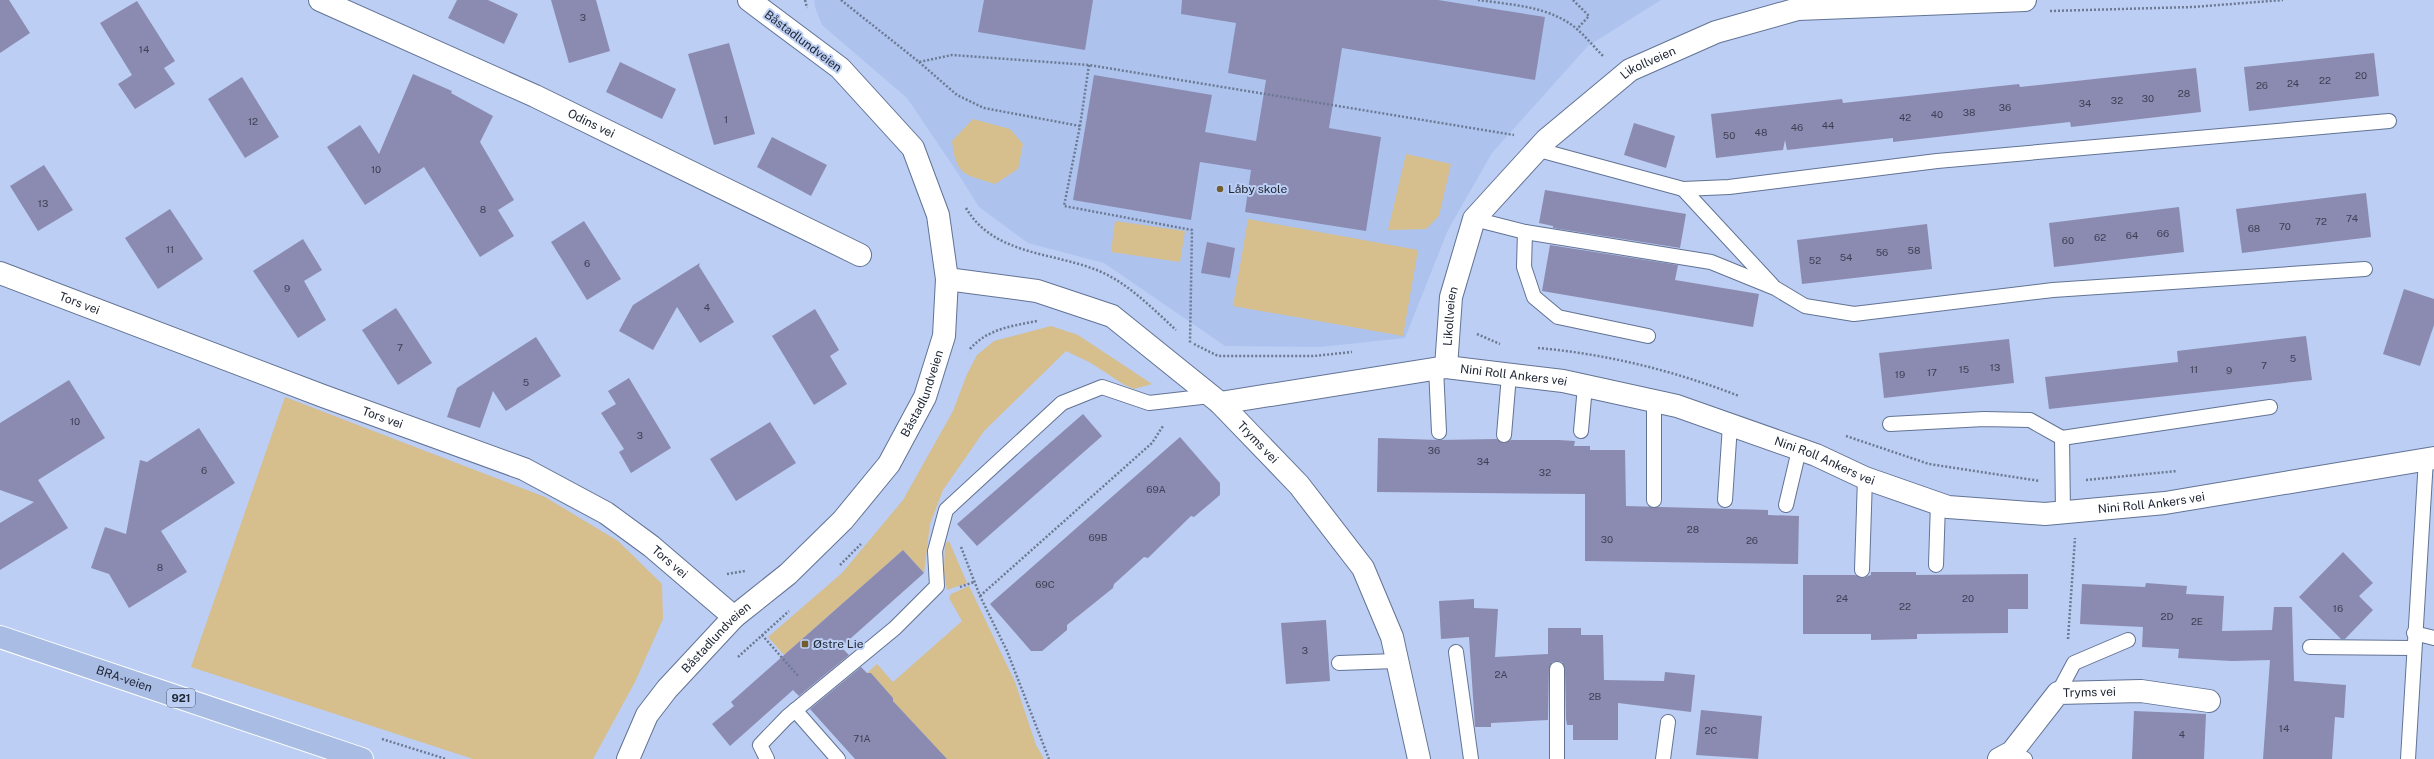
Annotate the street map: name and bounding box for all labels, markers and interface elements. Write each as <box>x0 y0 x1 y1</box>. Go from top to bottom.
street label: Båstadlundveien <box>762 7 844 75</box>
house number: 3 <box>580 11 586 23</box>
house number: 14 <box>139 43 149 55</box>
street label: Likollveien <box>1617 44 1678 82</box>
house number: 20 <box>2355 69 2367 81</box>
house number: 22 <box>2319 74 2331 86</box>
house number: 24 <box>2287 77 2299 89</box>
house number: 26 <box>2256 79 2268 91</box>
house number: 28 <box>2178 87 2190 99</box>
house number: 30 <box>2142 92 2154 104</box>
house number: 32 <box>2111 94 2123 106</box>
house number: 34 <box>2079 97 2091 109</box>
house number: 36 <box>1999 101 2011 113</box>
street label: Odins vei <box>565 106 617 141</box>
house number: 38 <box>1963 106 1975 118</box>
house number: 40 <box>1931 108 1943 120</box>
house number: 42 <box>1899 111 1911 123</box>
house number: 1 <box>724 113 728 125</box>
house number: 12 <box>248 115 258 127</box>
house number: 44 <box>1822 119 1834 131</box>
house number: 46 <box>1791 121 1803 133</box>
house number: 48 <box>1755 126 1767 138</box>
house number: 50 <box>1723 129 1735 141</box>
house number: 10 <box>371 163 381 175</box>
place label: Låby skole <box>1228 182 1287 196</box>
marker: Låby skole <box>1215 184 1225 194</box>
house number: 13 <box>38 197 48 209</box>
house number: 8 <box>480 203 486 215</box>
house number: 74 <box>2346 212 2358 224</box>
house number: 72 <box>2315 215 2327 227</box>
house number: 70 <box>2279 220 2291 232</box>
house number: 68 <box>2248 222 2260 234</box>
house number: 66 <box>2157 227 2169 239</box>
house number: 64 <box>2126 229 2138 241</box>
house number: 62 <box>2094 231 2106 243</box>
house number: 60 <box>2062 234 2074 246</box>
house number: 11 <box>166 243 174 255</box>
house number: 58 <box>1908 244 1920 256</box>
house number: 56 <box>1876 246 1888 258</box>
house number: 54 <box>1840 251 1852 263</box>
house number: 52 <box>1809 254 1821 266</box>
house number: 6 <box>584 257 590 269</box>
house number: 9 <box>284 282 290 294</box>
street label: Likollveien <box>1441 285 1461 346</box>
street label: Tors vei <box>57 289 102 317</box>
house number: 4 <box>704 301 710 313</box>
house number: 7 <box>397 341 403 353</box>
street label: Båstadlundveien <box>898 348 946 439</box>
house number: 5 <box>2290 352 2296 364</box>
house number: 7 <box>2261 359 2267 371</box>
house number: 13 <box>1990 361 2000 373</box>
street label: Nini Roll Ankers vei <box>1459 362 1569 389</box>
house number: 15 <box>1959 363 1969 375</box>
house number: 11 <box>2190 363 2198 375</box>
house number: 9 <box>2226 364 2232 376</box>
house number: 17 <box>1927 366 1937 378</box>
house number: 19 <box>1895 368 1905 380</box>
house number: 5 <box>523 376 529 388</box>
street label: Tors vei <box>360 404 405 431</box>
house number: 10 <box>70 415 80 427</box>
street label: Tryms vei <box>1234 418 1281 466</box>
house number: 3 <box>637 429 643 441</box>
street label: Nini Roll Ankers vei <box>1773 434 1877 488</box>
house number: 36 <box>1428 444 1440 456</box>
house number: 34 <box>1477 455 1489 467</box>
house number: 6 <box>201 464 207 476</box>
house number: 32 <box>1539 466 1551 478</box>
house number: 69A <box>1146 483 1166 495</box>
street label: Nini Roll Ankers vei <box>2097 489 2206 516</box>
house number: 28 <box>1687 523 1699 535</box>
house number: 69B <box>1088 531 1108 543</box>
house number: 30 <box>1601 533 1613 545</box>
house number: 26 <box>1746 534 1758 546</box>
street label: Tors vei <box>649 543 690 581</box>
house number: 8 <box>157 561 163 573</box>
house number: 69C <box>1035 578 1055 590</box>
house number: 24 <box>1836 592 1848 604</box>
house number: 20 <box>1962 592 1974 604</box>
street label: Båstadlundveien <box>679 599 754 676</box>
house number: 22 <box>1899 600 1911 612</box>
house number: 16 <box>2333 602 2343 614</box>
house number: 2D <box>2161 610 2174 622</box>
house number: 2E <box>2191 615 2203 627</box>
place label: Østre Lie <box>813 637 864 651</box>
marker: Østre Lie <box>800 639 810 649</box>
house number: 3 <box>1302 644 1308 656</box>
street label: BRA-veien <box>94 663 154 695</box>
house number: 2A <box>1494 668 1508 680</box>
street label: Tryms vei <box>2063 685 2116 700</box>
road number: 921 <box>167 689 195 707</box>
house number: 2B <box>1589 690 1602 702</box>
house number: 14 <box>2279 722 2289 734</box>
house number: 2C <box>1705 724 1718 736</box>
house number: 4 <box>2179 728 2185 740</box>
house number: 71A <box>853 732 871 744</box>

